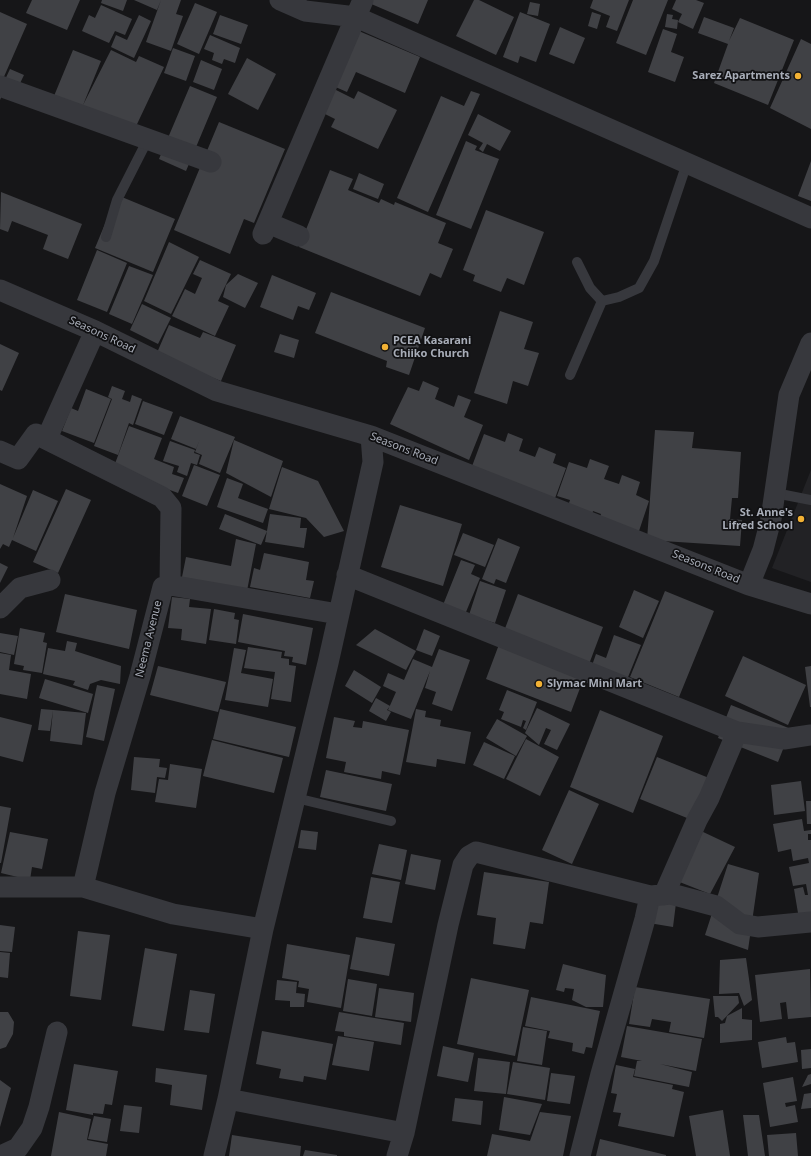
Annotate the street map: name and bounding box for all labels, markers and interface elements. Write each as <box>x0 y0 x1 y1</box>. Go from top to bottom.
place label: Sarez Apartments <box>692 69 790 83</box>
marker: Sarez Apartments <box>793 71 803 81</box>
street label: Seasons Road <box>67 314 137 356</box>
place label: PCEA Kasarani Chiiko Church <box>393 334 471 360</box>
marker: PCEA Kasarani Chiiko Church <box>380 342 390 352</box>
street label: Seasons Road <box>368 430 440 468</box>
place label: St. Anne's Lifred School <box>722 506 793 532</box>
marker: St. Anne's Lifred School <box>796 514 806 524</box>
street label: Seasons Road <box>670 547 742 587</box>
street label: Neema Avenue <box>133 599 165 679</box>
place label: Slymac Mini Mart <box>547 677 642 691</box>
marker: Slymac Mini Mart <box>534 679 544 689</box>

